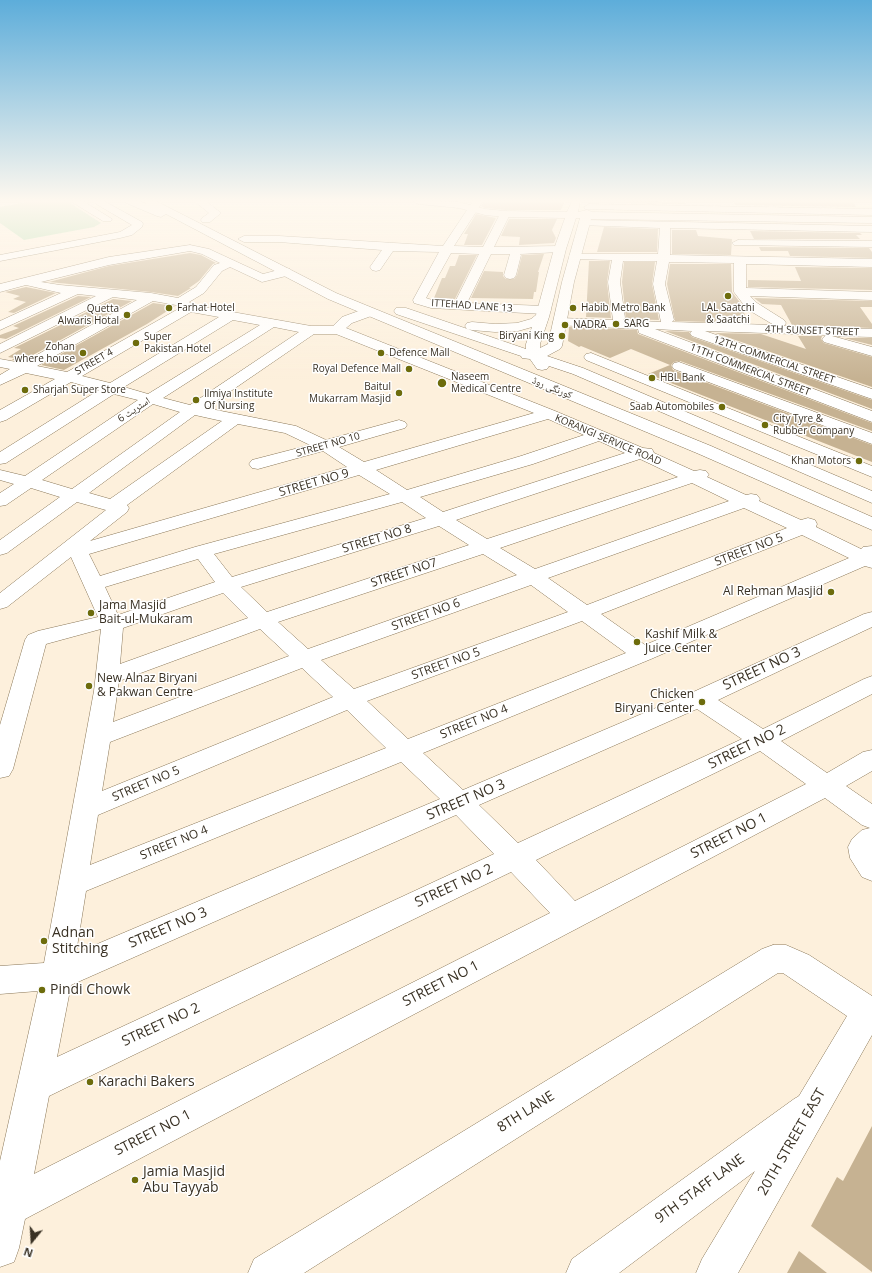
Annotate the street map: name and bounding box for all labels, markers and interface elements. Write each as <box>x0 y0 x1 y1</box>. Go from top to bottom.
marker: LAL Saatchi & Saatchi <box>723 291 733 301</box>
street label: ITTEHAD LANE 13 <box>431 297 513 315</box>
place label: Farhat Hotel <box>177 302 235 314</box>
place label: Habib Metro Bank <box>581 302 666 314</box>
place label: LAL Saatchi & Saatchi <box>702 302 754 326</box>
place label: Quetta Alwaris Hotal <box>58 303 119 326</box>
marker: Farhat Hotel <box>164 303 174 313</box>
marker: Habib Metro Bank <box>568 303 578 313</box>
marker: Quetta Alwaris Hotal <box>122 310 132 320</box>
place label: SARG <box>624 318 649 330</box>
place label: NADRA <box>573 319 607 331</box>
marker: SARG <box>611 319 621 329</box>
marker: NADRA <box>560 320 570 330</box>
street label: 4TH SUNSET STREET <box>765 323 859 339</box>
place label: Biryani King <box>499 330 554 342</box>
place label: Super Pakistan Hotel <box>144 331 211 354</box>
marker: Biryani King <box>557 331 567 341</box>
street label: 12TH COMMERCIAL STREET <box>712 334 836 386</box>
marker: Super Pakistan Hotel <box>131 338 141 348</box>
place label: Zohan where house <box>15 341 75 364</box>
street label: 11TH COMMERCIAL STREET <box>688 342 812 398</box>
street label: STREET 4 <box>73 346 115 378</box>
place label: Defence Mall <box>389 347 450 359</box>
marker: Zohan where house <box>78 348 88 358</box>
marker: Defence Mall <box>376 348 386 358</box>
place label: Royal Defence Mall <box>313 363 401 375</box>
marker: Royal Defence Mall <box>404 364 414 374</box>
place label: Naseem Medical Centre <box>451 371 521 394</box>
place label: HBL Bank <box>660 372 705 384</box>
marker: HBL Bank <box>647 373 657 383</box>
street label: کورنگی روڈ <box>530 375 574 401</box>
marker: Naseem Medical Centre <box>436 377 448 389</box>
place label: Baitul Mukarram Masjid <box>309 381 391 404</box>
place label: Sharjah Super Store <box>33 384 126 396</box>
marker: Sharjah Super Store <box>20 385 30 395</box>
place label: Ilmiya Institute Of Nursing <box>204 388 273 412</box>
marker: Baitul Mukarram Masjid <box>394 388 404 398</box>
street label: اسٹریٹ 6 <box>116 395 152 425</box>
marker: Ilmiya Institute Of Nursing <box>191 395 201 405</box>
place label: Saab Automobiles <box>630 401 714 413</box>
marker: Saab Automobiles <box>717 402 727 412</box>
street label: KORANGI SERVICE ROAD <box>553 412 663 468</box>
place label: City Tyre & Rubber Company <box>773 413 854 436</box>
marker: City Tyre & Rubber Company <box>760 420 770 430</box>
street label: STREET NO 10 <box>295 430 361 460</box>
place label: Khan Motors <box>791 455 851 467</box>
marker: Khan Motors <box>854 456 864 466</box>
street label: STREET NO 9 <box>277 466 351 500</box>
street label: STREET NO 8 <box>340 522 414 556</box>
street label: STREET NO 5 <box>713 530 785 570</box>
street label: STREET NO7 <box>369 556 439 590</box>
place label: Al Rehman Masjid <box>723 585 823 599</box>
marker: Al Rehman Masjid <box>826 587 836 597</box>
street label: STREET NO 6 <box>390 596 462 634</box>
place label: Jama Masjid Bait-ul-Mukaram <box>99 599 193 627</box>
marker: Jama Masjid Bait-ul-Mukaram <box>86 608 96 618</box>
place label: Kashif Milk & Juice Center <box>645 628 717 656</box>
marker: Kashif Milk & Juice Center <box>632 637 642 647</box>
street label: STREET NO 3 <box>720 644 804 694</box>
street label: STREET NO 5 <box>410 645 482 683</box>
place label: New Alnaz Biryani & Pakwan Centre <box>97 672 197 700</box>
marker: New Alnaz Biryani & Pakwan Centre <box>84 681 94 691</box>
place label: Chicken Biryani Center <box>615 688 694 716</box>
marker: Chicken Biryani Center <box>697 697 707 707</box>
street label: STREET NO 4 <box>438 702 510 742</box>
street label: STREET NO 2 <box>706 721 788 773</box>
street label: STREET NO 5 <box>110 763 182 805</box>
street label: STREET NO 3 <box>424 776 508 824</box>
street label: STREET NO 1 <box>688 809 770 863</box>
street label: STREET NO 4 <box>138 823 210 863</box>
street label: STREET NO 2 <box>412 861 496 911</box>
street label: STREET NO 3 <box>126 904 210 952</box>
place label: Adnan Stitching <box>52 925 108 958</box>
marker: Adnan Stitching <box>39 936 49 946</box>
street label: STREET NO 1 <box>400 957 482 1011</box>
place label: Pindi Chowk <box>50 982 130 998</box>
marker: Pindi Chowk <box>37 985 47 995</box>
street label: STREET NO 2 <box>119 1000 203 1050</box>
place label: Karachi Bakers <box>98 1074 195 1090</box>
marker: Karachi Bakers <box>85 1077 95 1087</box>
street label: 20TH STREET EAST <box>755 1086 829 1198</box>
street label: 8TH LANE <box>494 1088 558 1136</box>
street label: STREET NO 1 <box>112 1106 194 1160</box>
street label: 9TH STAFF LANE <box>652 1151 748 1227</box>
place label: Jamia Masjid Abu Tayyab <box>143 1164 225 1196</box>
marker: Jamia Masjid Abu Tayyab <box>130 1175 140 1185</box>
north arrow <box>12 1221 52 1261</box>
text: N <box>22 1244 35 1261</box>

